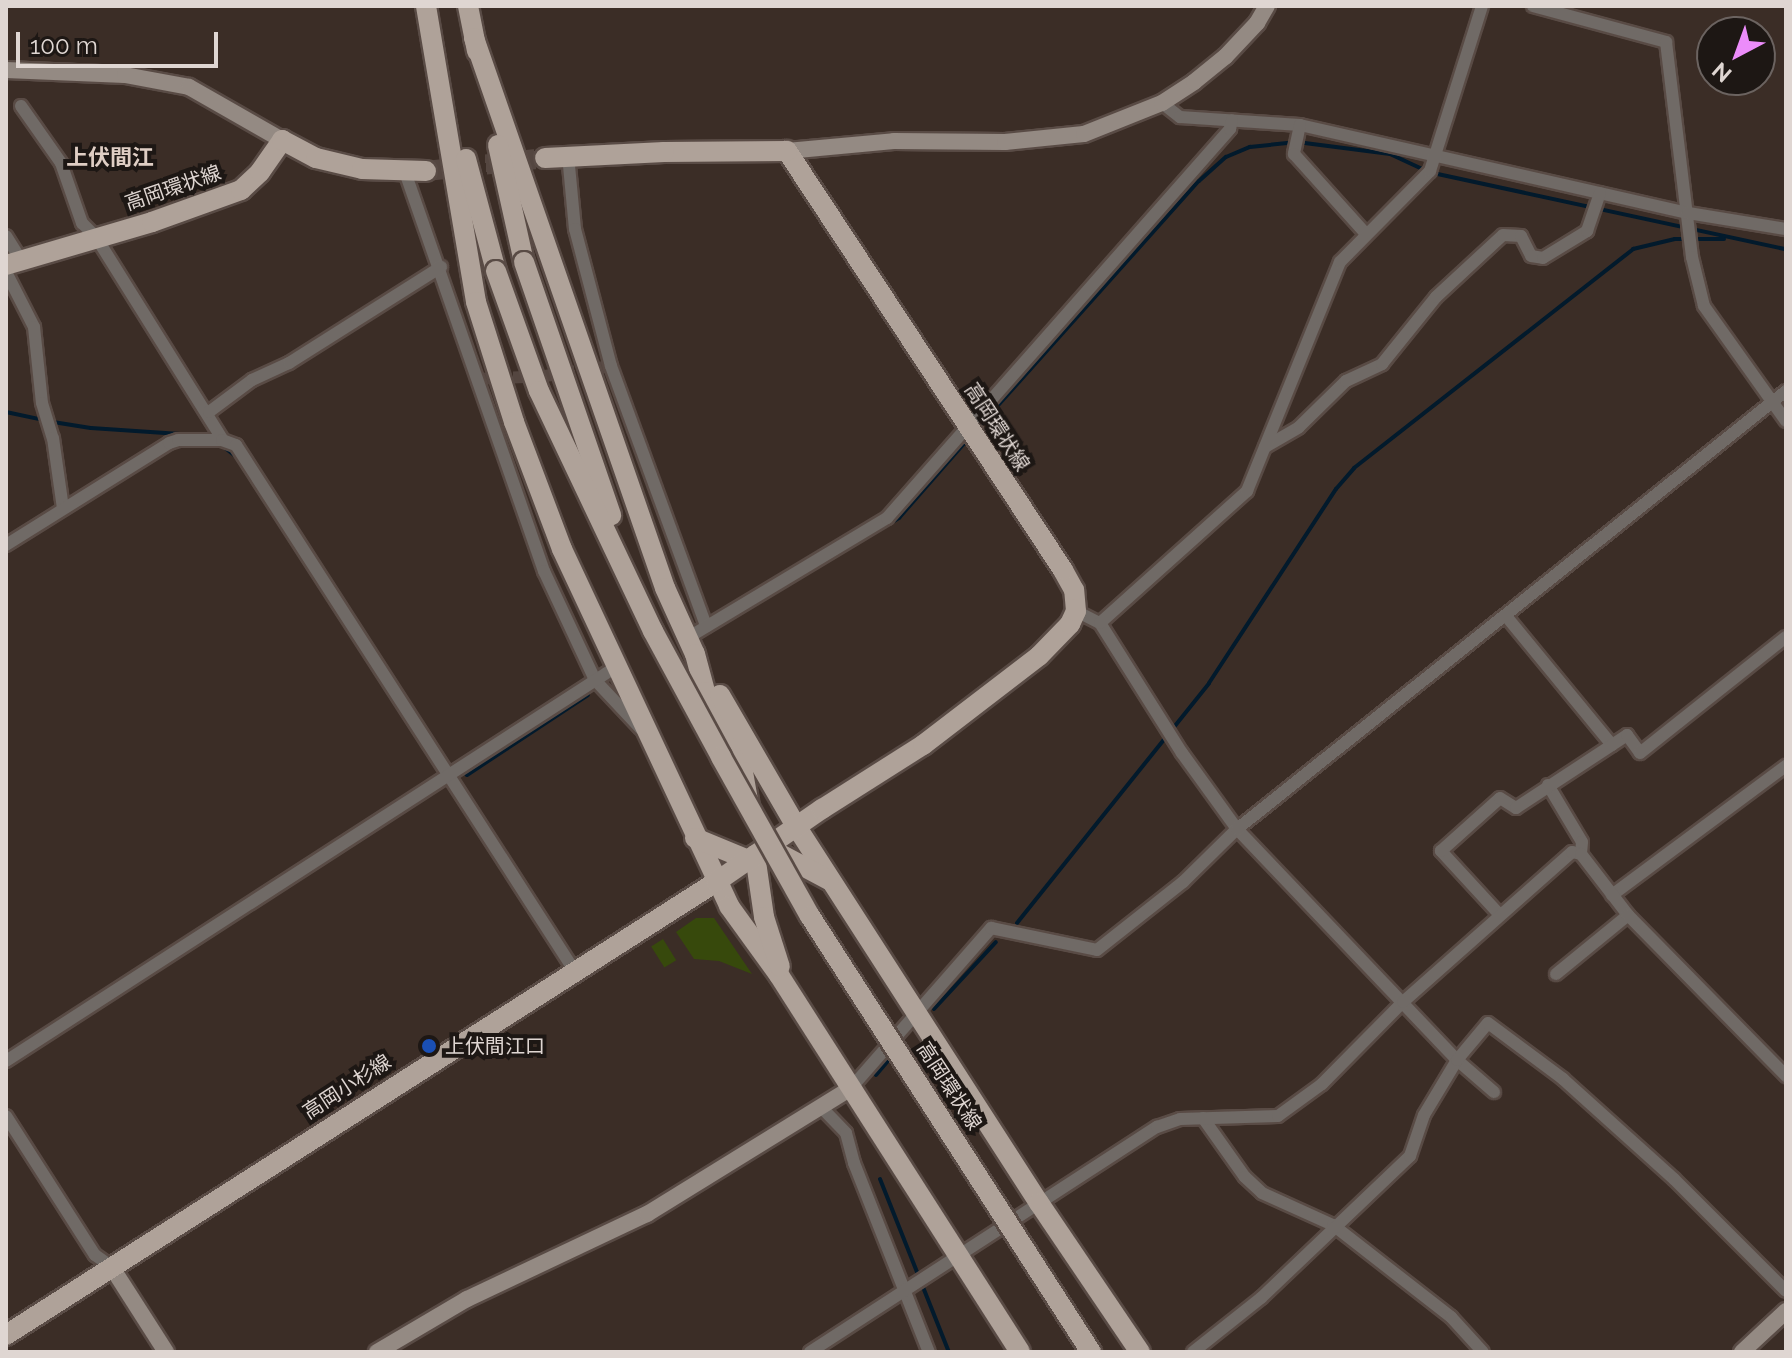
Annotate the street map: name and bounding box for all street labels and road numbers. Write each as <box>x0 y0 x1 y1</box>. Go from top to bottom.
street label: 高岡環状線 <box>122 160 224 216</box>
street label: 高岡環状線 <box>960 379 1034 475</box>
street label: 高岡環状線 <box>912 1038 986 1134</box>
street label: 高岡小杉線 <box>299 1050 395 1124</box>

